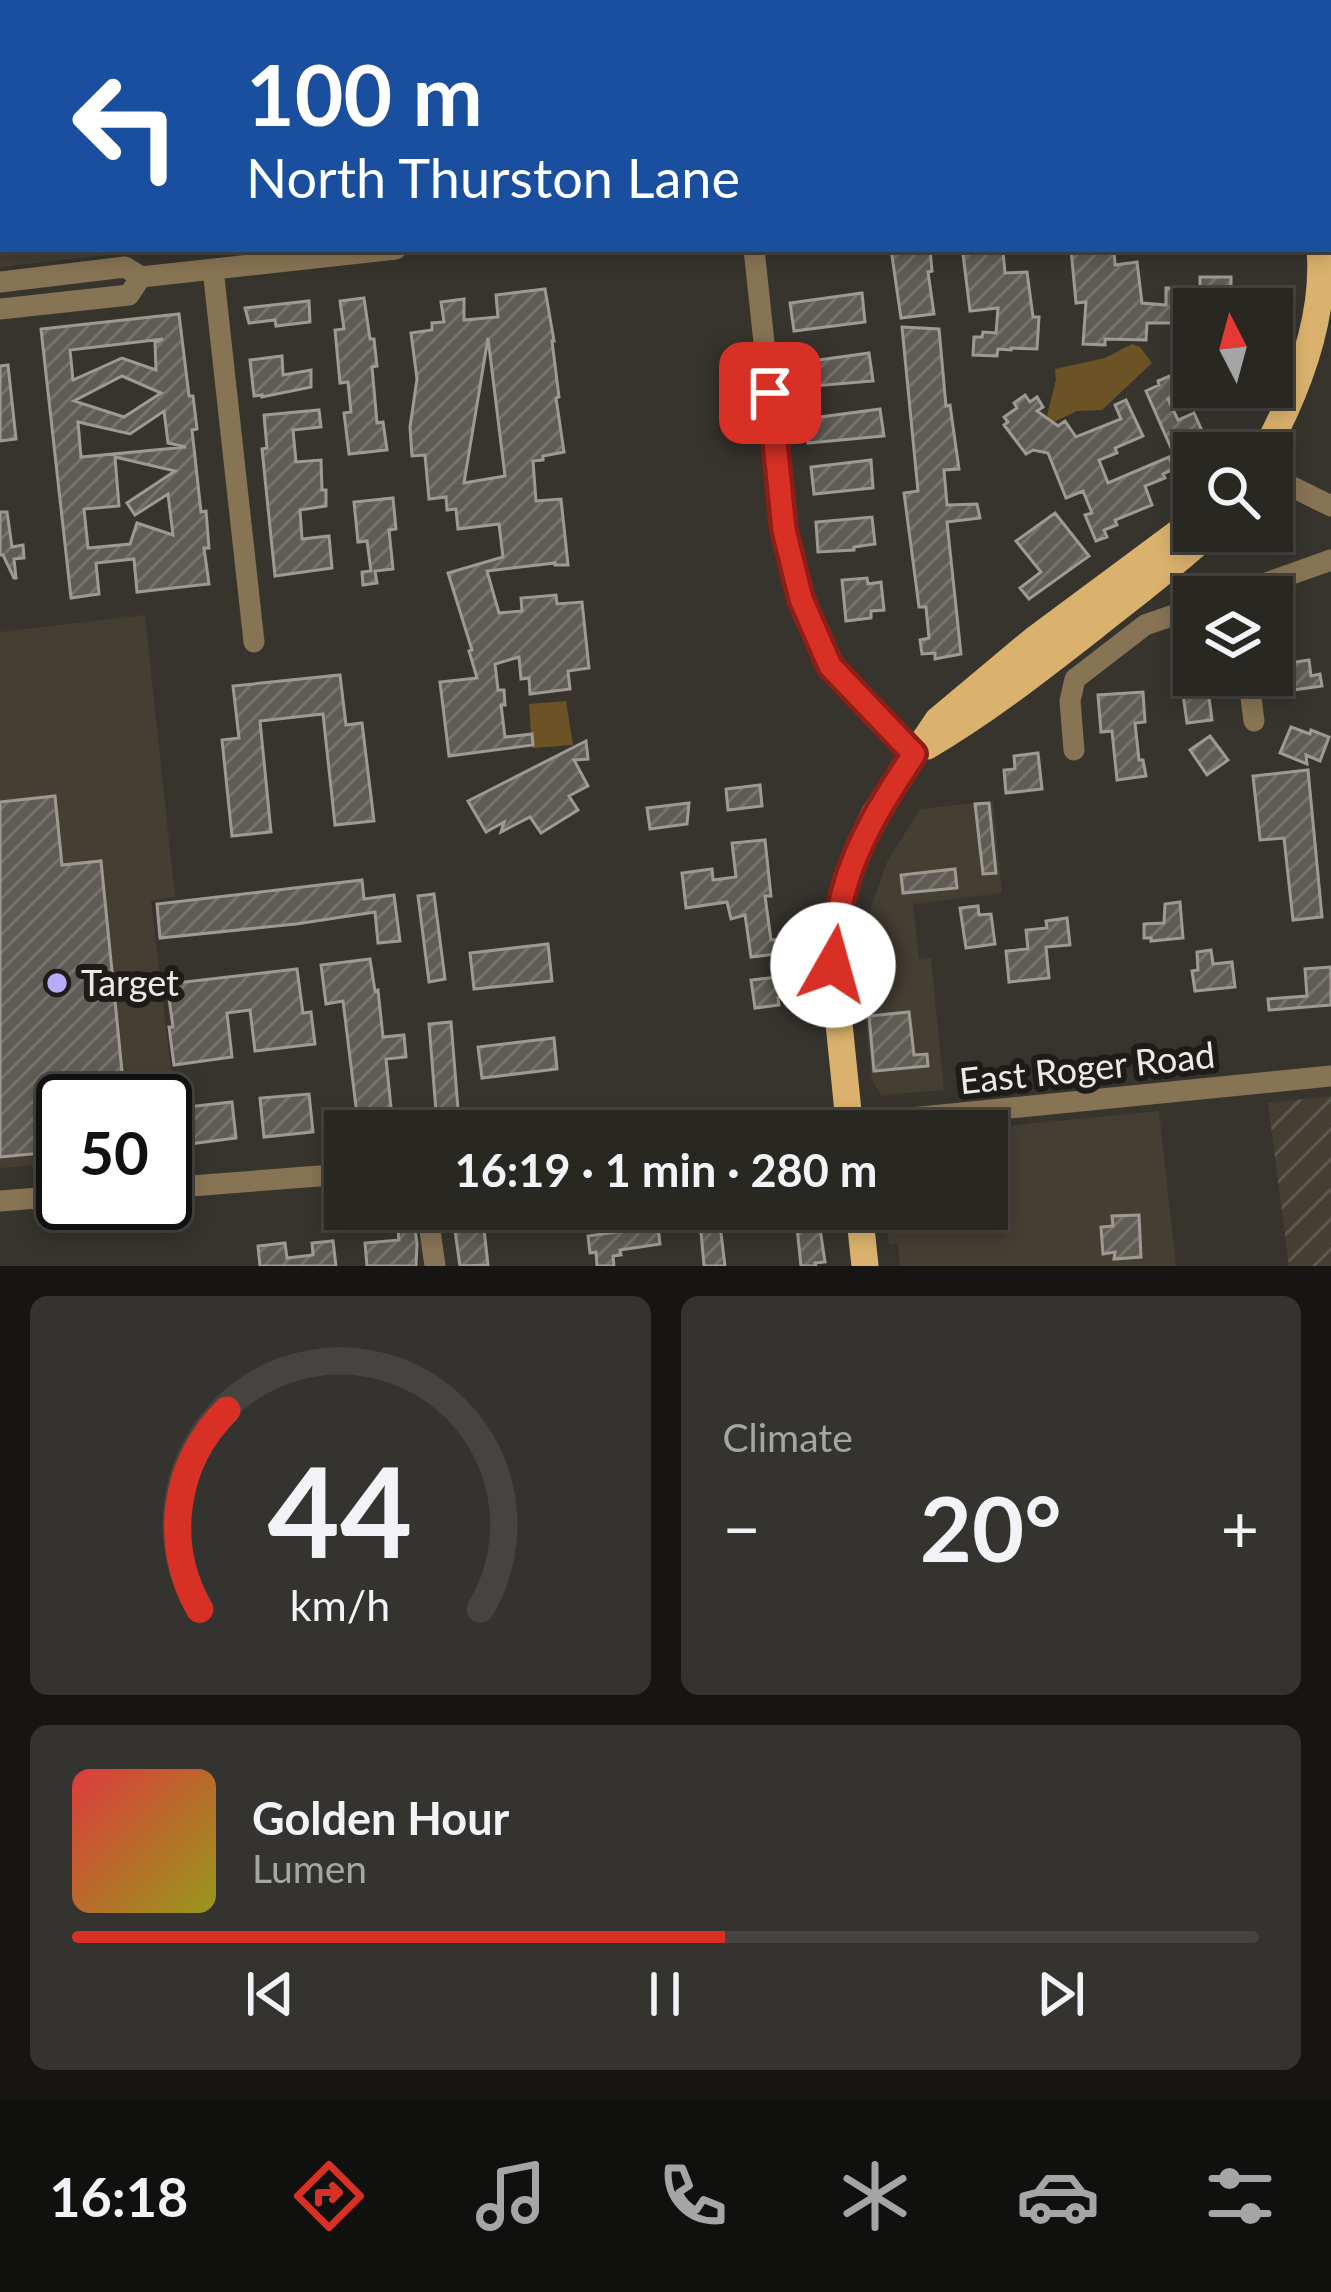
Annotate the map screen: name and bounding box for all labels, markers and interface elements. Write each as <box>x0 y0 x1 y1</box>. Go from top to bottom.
text: 100 m <box>246 43 483 144</box>
icon: left <box>48 48 204 204</box>
text: North Thurston Lane <box>246 145 740 210</box>
north arrow <box>1173 288 1293 408</box>
map controls <box>1173 288 1293 696</box>
pin <box>719 342 821 444</box>
icon: arrive <box>737 360 803 426</box>
button: search <box>1173 432 1293 552</box>
button: layers <box>1173 576 1293 696</box>
position arrow <box>770 902 896 1028</box>
place label: Target <box>81 960 179 1004</box>
marker: Target <box>44 970 70 996</box>
street label: East Roger Road <box>957 1032 1217 1102</box>
speed limit sign: 50 <box>36 1074 192 1230</box>
text: 16:19 · 1 min · 280 m <box>455 1143 877 1197</box>
text: Climate <box>723 1414 853 1460</box>
text: 44 <box>268 1435 413 1585</box>
text: 20° <box>920 1473 1062 1581</box>
text: − <box>723 1488 761 1567</box>
text: + <box>1221 1488 1259 1567</box>
text: km/h <box>290 1578 390 1629</box>
text: Golden Hour <box>252 1791 509 1845</box>
text: Lumen <box>252 1845 367 1891</box>
icon: previous <box>237 1961 303 2027</box>
icon: pause <box>632 1961 698 2027</box>
icon: next <box>1028 1961 1094 2027</box>
icon: directions <box>287 2154 371 2238</box>
icon: music <box>469 2154 553 2238</box>
icon: phone <box>651 2154 735 2238</box>
icon: climate <box>833 2154 917 2238</box>
icon: car <box>1016 2154 1100 2238</box>
icon: filters <box>1198 2154 1282 2238</box>
text: 16:18 <box>49 2164 188 2229</box>

